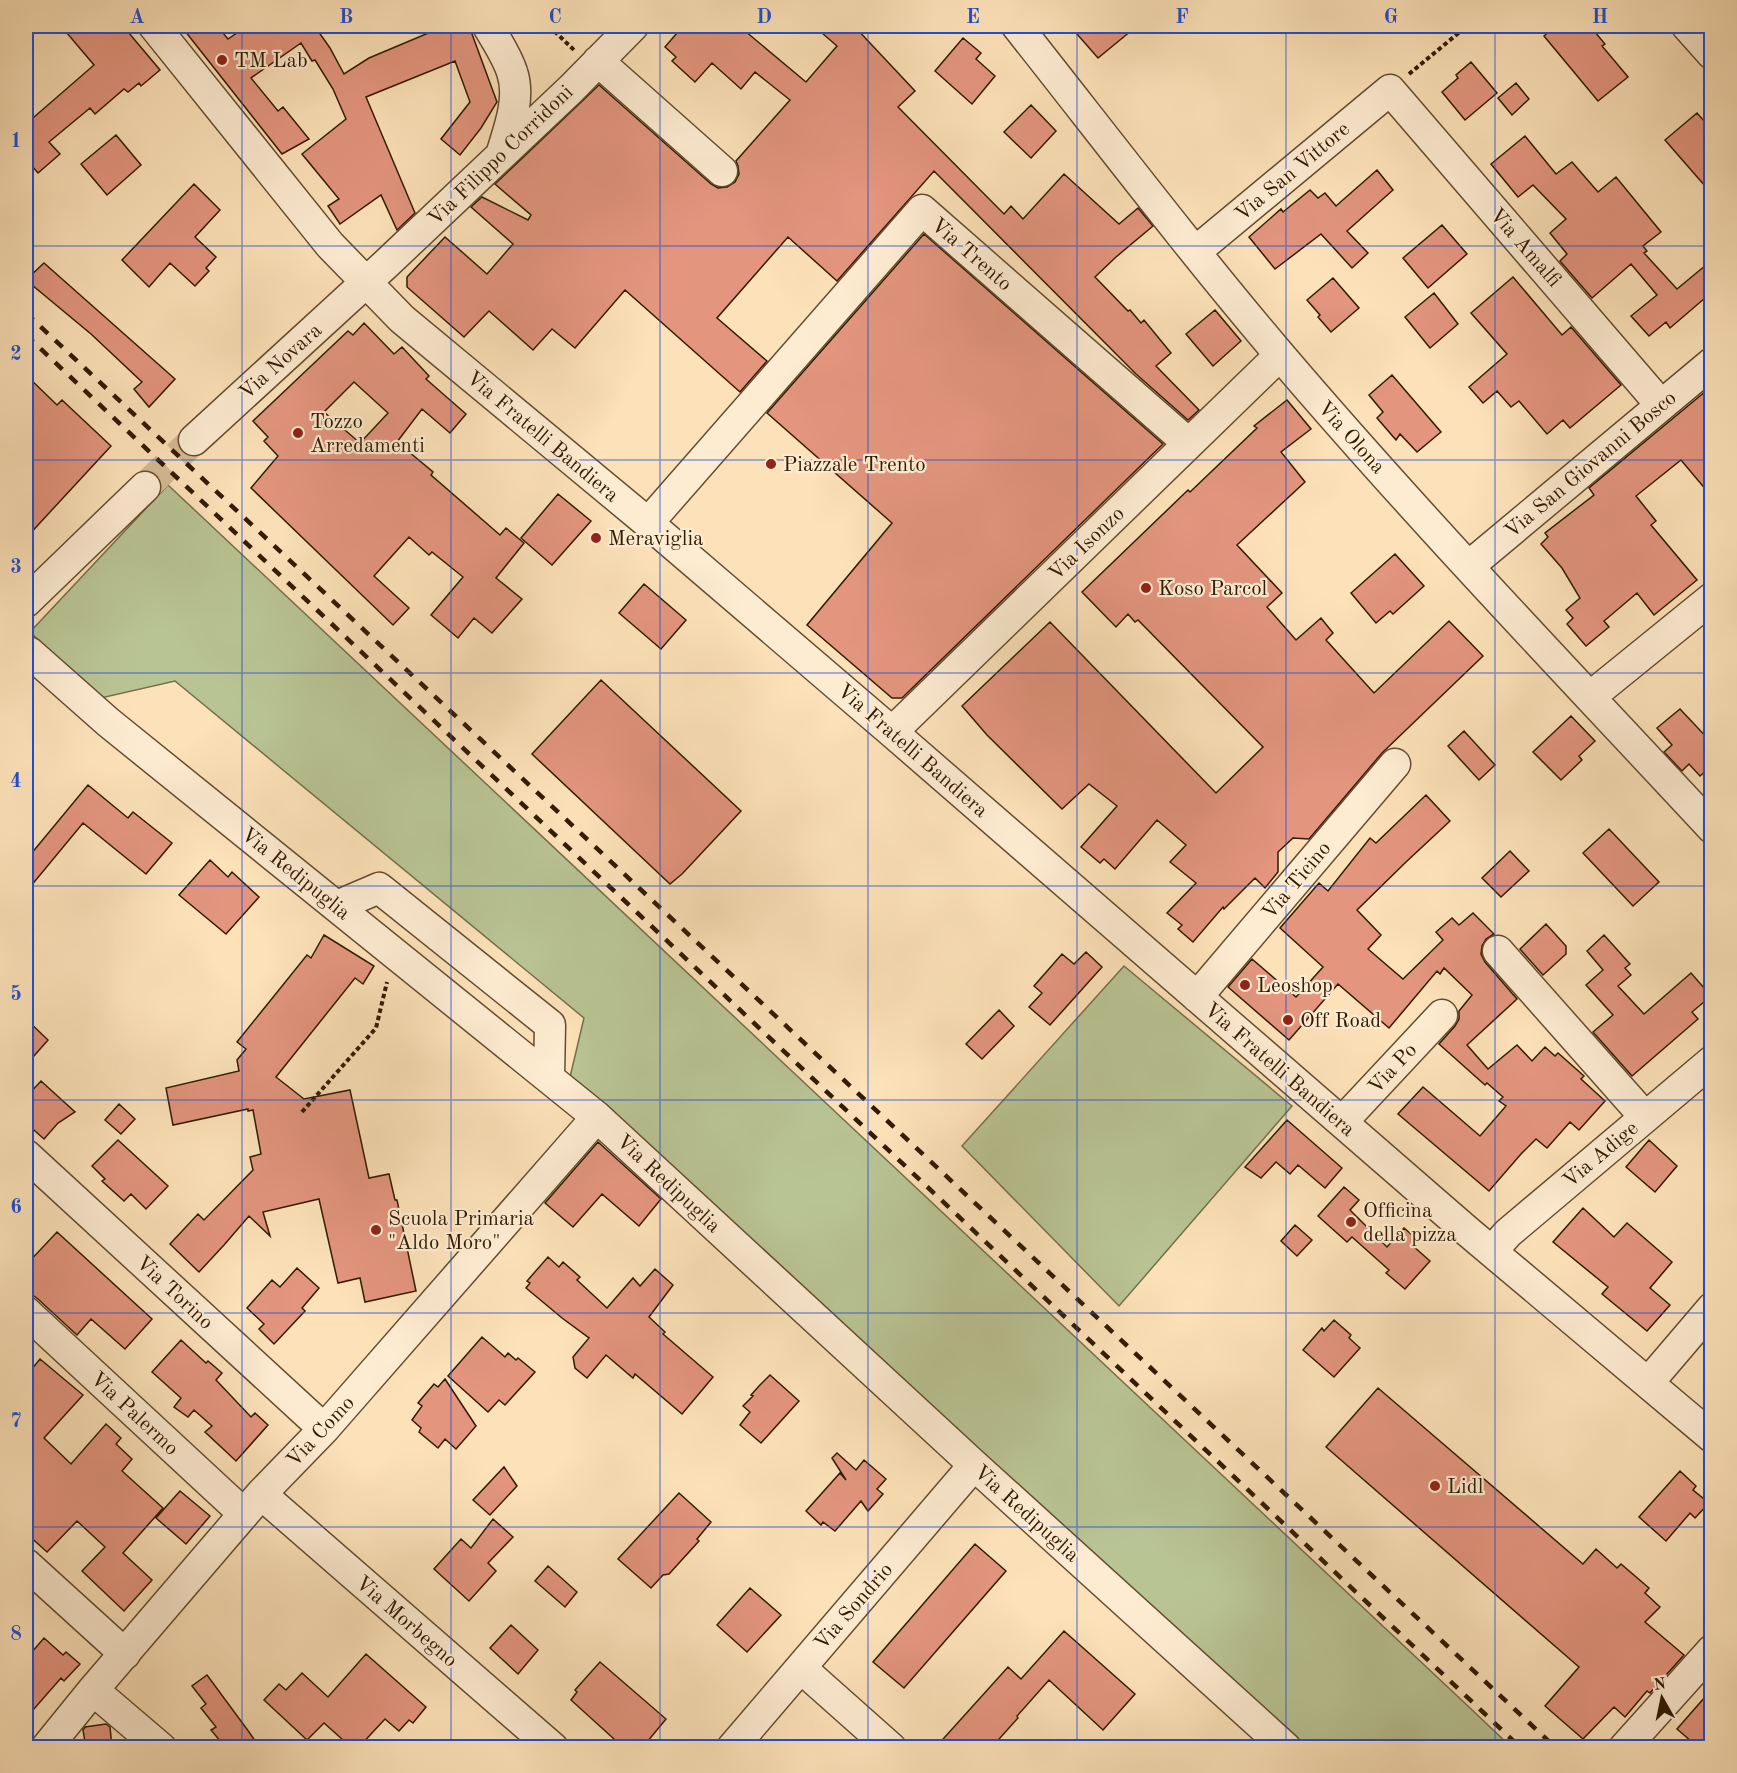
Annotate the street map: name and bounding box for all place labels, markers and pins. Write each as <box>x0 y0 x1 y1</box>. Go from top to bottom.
place label: TM Lab <box>234 51 308 72</box>
marker: TM Lab <box>215 53 229 67</box>
place label: Tozzo Arredamenti <box>310 412 425 457</box>
marker: Tozzo Arredamenti <box>291 426 305 440</box>
place label: Piazzale Trento <box>783 455 926 476</box>
marker: Piazzale Trento <box>764 457 778 471</box>
place label: Meraviglia <box>608 529 703 550</box>
marker: Meraviglia <box>589 531 603 545</box>
place label: Koso Parcol <box>1158 579 1268 600</box>
marker: Koso Parcol <box>1139 581 1153 595</box>
place label: Leoshop <box>1257 976 1333 997</box>
marker: Leoshop <box>1238 978 1252 992</box>
place label: Off Road <box>1300 1011 1381 1032</box>
marker: Off Road <box>1281 1013 1295 1027</box>
place label: Officina della pizza <box>1363 1201 1457 1246</box>
place label: Scuola Primaria "Aldo Moro" <box>388 1209 534 1254</box>
marker: Officina della pizza <box>1344 1215 1358 1229</box>
marker: Scuola Primaria "Aldo Moro" <box>369 1223 383 1237</box>
place label: Lidl <box>1447 1477 1484 1498</box>
marker: Lidl <box>1428 1479 1442 1493</box>

